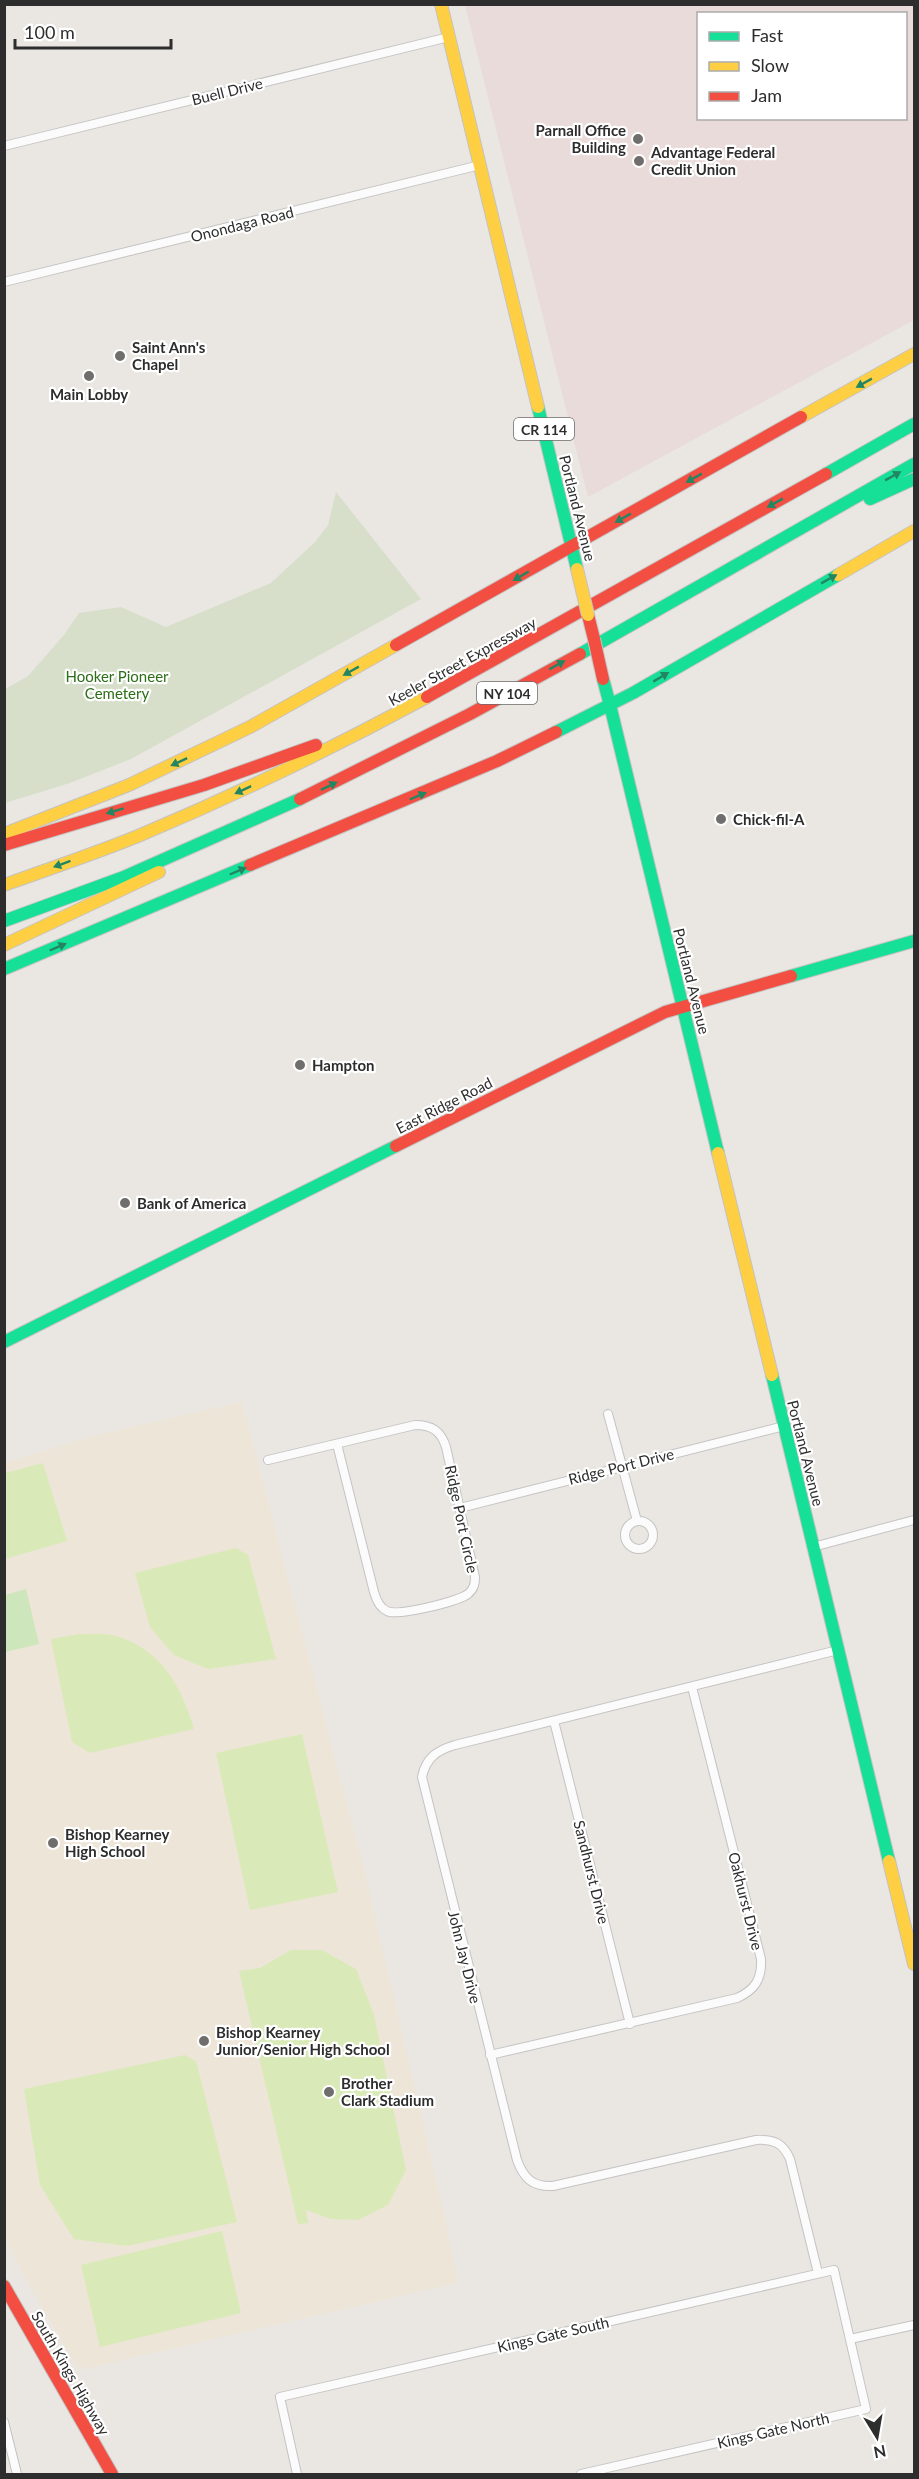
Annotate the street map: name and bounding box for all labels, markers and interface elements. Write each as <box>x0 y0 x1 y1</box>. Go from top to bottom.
scale bar <box>15 12 171 50</box>
legend <box>697 12 907 120</box>
text: 100 m <box>24 21 75 43</box>
text: Fast <box>751 24 784 46</box>
text: Slow <box>751 54 789 76</box>
street label: Buell Drive <box>190 73 264 109</box>
text: Jam <box>751 84 782 106</box>
place label: Parnall Office Building <box>536 121 626 156</box>
marker: Parnall Office Building <box>631 132 645 146</box>
place label: Advantage Federal Credit Union <box>650 143 775 178</box>
marker: Advantage Federal Credit Union <box>632 154 646 168</box>
street label: Onondaga Road <box>189 203 295 245</box>
place label: Saint Ann's Chapel <box>132 338 206 373</box>
marker: Saint Ann's Chapel <box>113 349 127 363</box>
marker: Main Lobby <box>82 369 96 383</box>
one-way arrow <box>855 377 872 387</box>
place label: Main Lobby <box>50 385 128 403</box>
road number: CR 114 <box>514 418 574 440</box>
street label: Portland Avenue <box>556 453 600 563</box>
one-way arrow <box>885 471 902 481</box>
one-way arrow <box>685 473 702 483</box>
one-way arrow <box>766 498 783 508</box>
one-way arrow <box>614 513 631 523</box>
one-way arrow <box>513 570 529 581</box>
one-way arrow <box>821 574 838 584</box>
street label: Keeler Street Expressway <box>385 613 539 709</box>
one-way arrow <box>549 660 566 670</box>
one-way arrow <box>342 666 359 676</box>
park label: Hooker Pioneer Cemetery <box>65 667 169 702</box>
one-way arrow <box>653 671 669 682</box>
road number: NY 104 <box>477 682 537 704</box>
one-way arrow <box>170 758 187 767</box>
one-way arrow <box>321 781 338 791</box>
one-way arrow <box>233 785 251 795</box>
one-way arrow <box>410 791 428 801</box>
one-way arrow <box>106 807 124 816</box>
place label: Chick-fil-A <box>733 810 805 828</box>
marker: Chick-fil-A <box>714 812 728 826</box>
one-way arrow <box>53 860 71 870</box>
one-way arrow <box>230 866 248 876</box>
street label: Portland Avenue <box>670 926 714 1036</box>
one-way arrow <box>50 942 68 952</box>
place label: Hampton <box>312 1056 375 1074</box>
marker: Hampton <box>293 1058 307 1072</box>
street label: East Ridge Road <box>393 1073 495 1137</box>
place label: Bank of America <box>137 1194 246 1212</box>
marker: Bank of America <box>118 1196 132 1210</box>
street label: Portland Avenue <box>784 1398 828 1508</box>
street label: Ridge Port Drive <box>566 1444 676 1488</box>
street label: Ridge Port Circle <box>442 1463 482 1575</box>
street label: Sandhurst Drive <box>570 1818 614 1926</box>
place label: Bishop Kearney High School <box>65 1825 170 1860</box>
marker: Bishop Kearney High School <box>46 1836 60 1850</box>
street label: Oakhurst Drive <box>725 1850 767 1952</box>
street label: John Jay Drive <box>445 1909 485 2005</box>
place label: Bishop Kearney Junior/Senior High School <box>216 2023 390 2058</box>
marker: Bishop Kearney Junior/Senior High School <box>197 2034 211 2048</box>
place label: Brother Clark Stadium <box>341 2074 434 2109</box>
marker: Brother Clark Stadium <box>322 2085 336 2099</box>
street label: South Kings Highway <box>28 2308 114 2439</box>
street label: Kings Gate South <box>495 2312 611 2356</box>
north arrow <box>847 2407 907 2467</box>
street label: Kings Gate North <box>715 2408 831 2452</box>
text: N <box>872 2442 888 2463</box>

